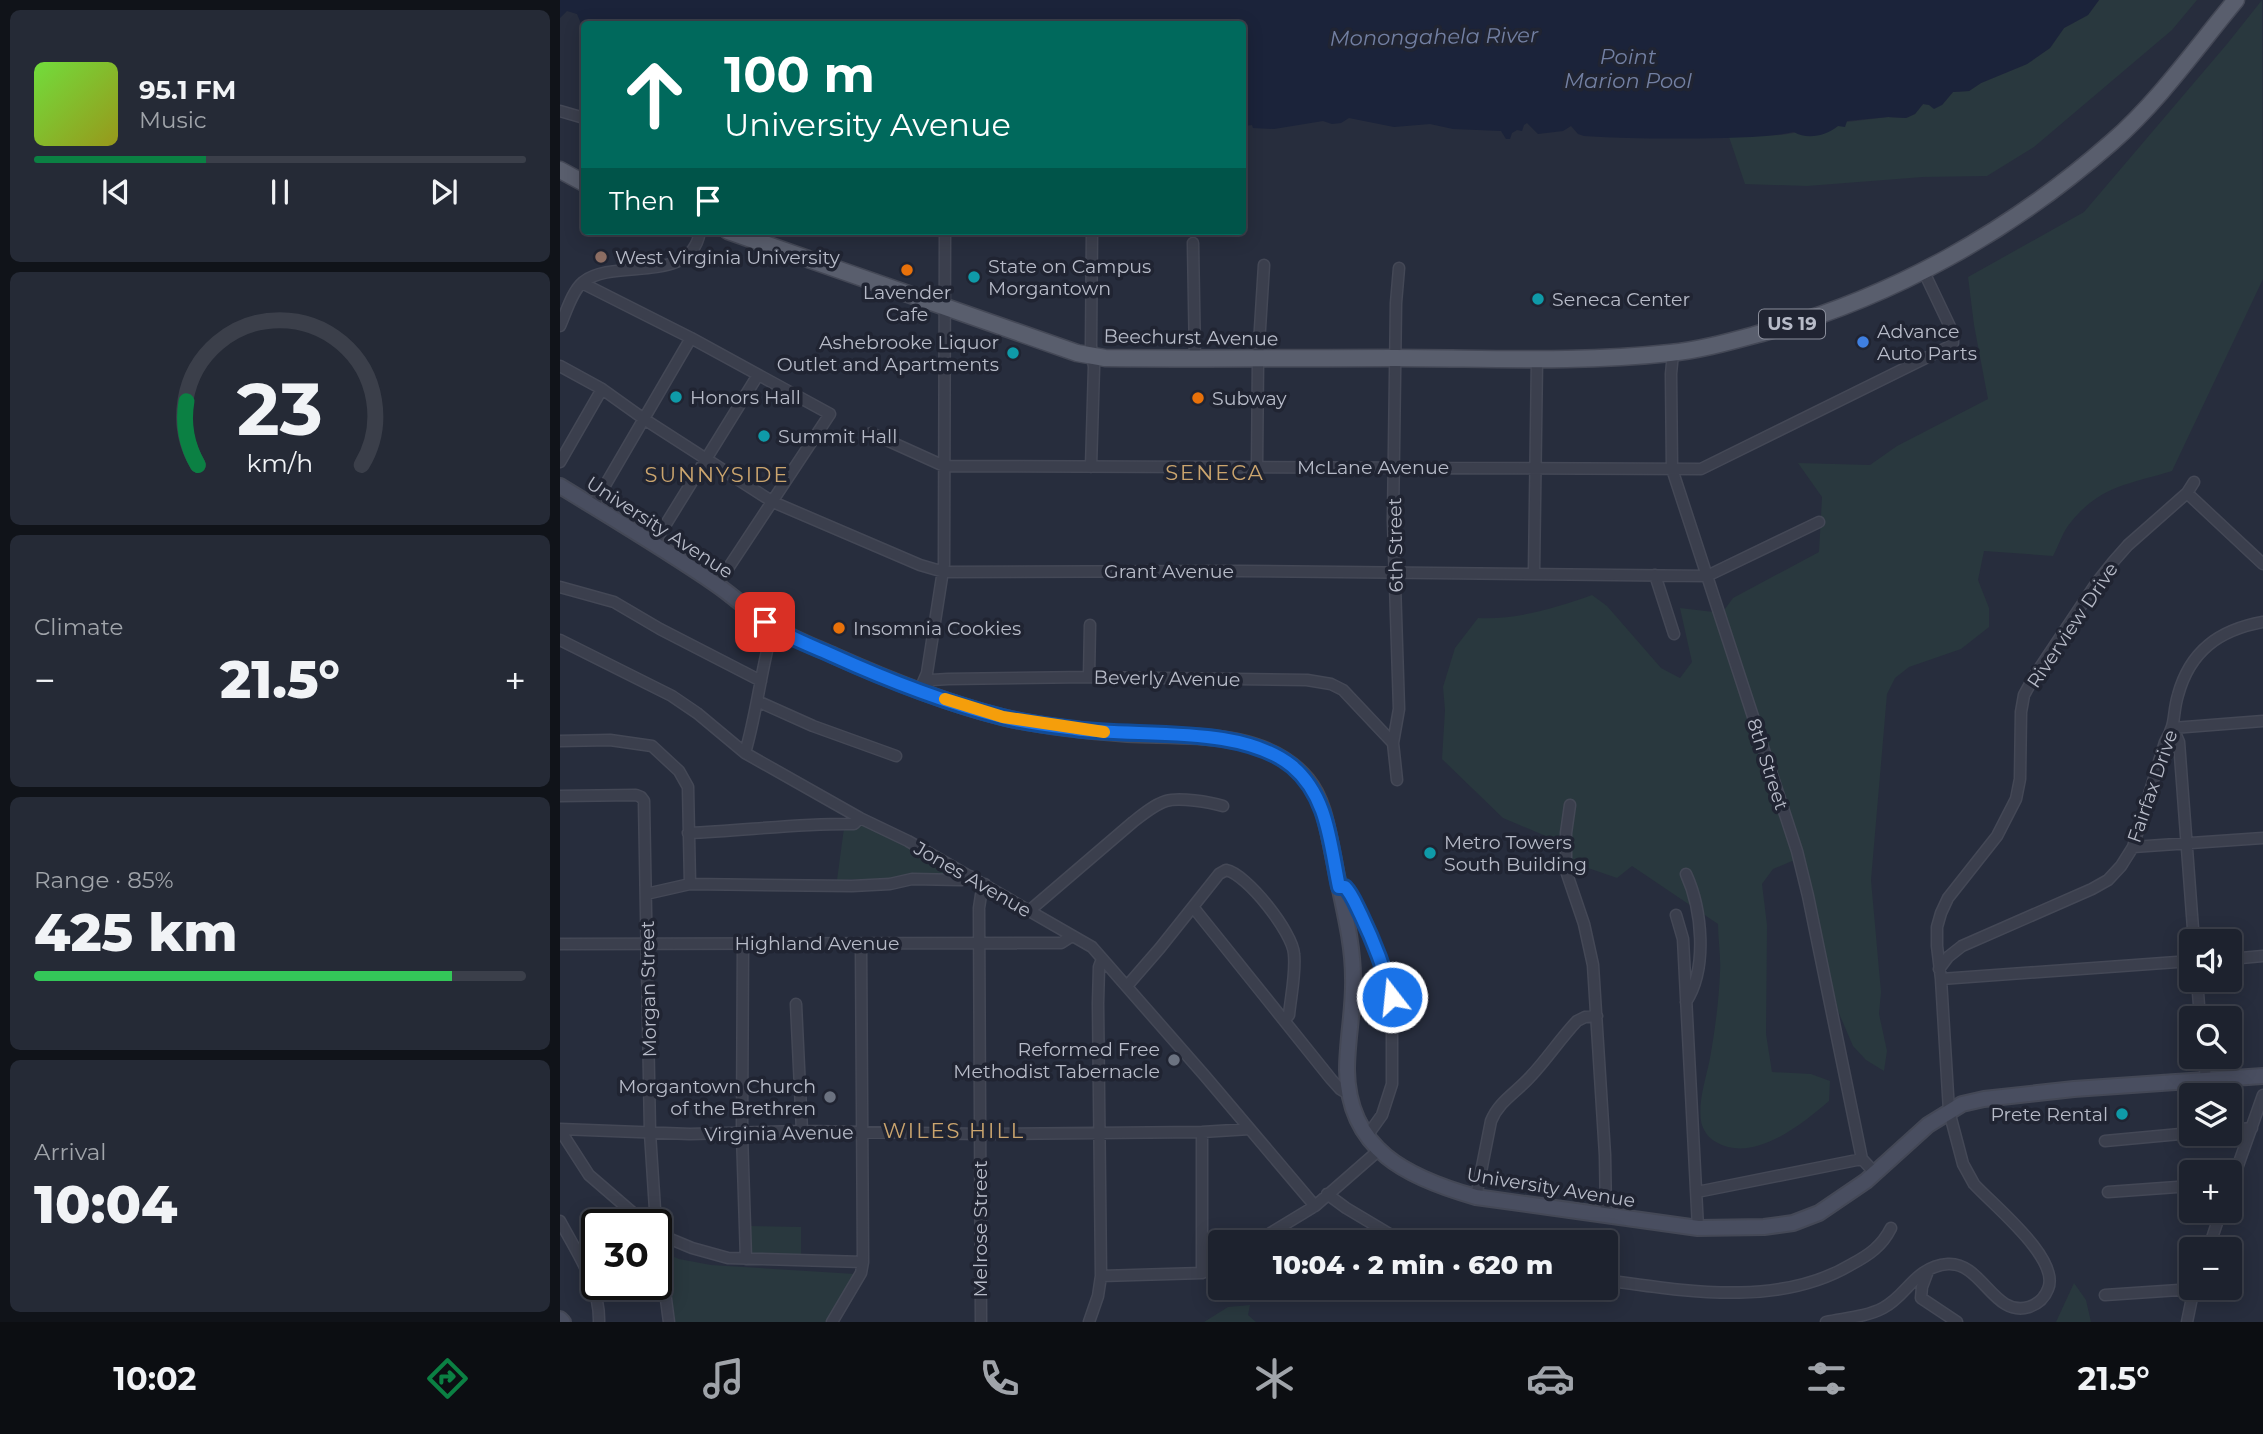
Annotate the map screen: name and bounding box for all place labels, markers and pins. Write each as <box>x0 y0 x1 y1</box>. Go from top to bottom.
place label: West Virginia University <box>615 246 841 269</box>
marker: West Virginia University <box>593 249 609 265</box>
place label: State on Campus Morgantown <box>988 255 1151 300</box>
marker: Lavender Cafe <box>899 262 915 278</box>
marker: State on Campus Morgantown <box>966 269 982 285</box>
place label: Lavender Cafe <box>863 281 951 326</box>
place label: Seneca Center <box>1552 288 1690 311</box>
marker: Seneca Center <box>1530 291 1546 307</box>
place label: Advance Auto Parts <box>1877 320 1977 365</box>
place label: Ashebrooke Liquor Outlet and Apartments <box>777 331 999 376</box>
marker: Advance Auto Parts <box>1855 334 1871 350</box>
marker: Ashebrooke Liquor Outlet and Apartments <box>1005 345 1021 361</box>
place label: Honors Hall <box>690 386 801 409</box>
place label: Subway <box>1212 387 1287 410</box>
marker: Honors Hall <box>668 389 684 405</box>
marker: Subway <box>1190 390 1206 406</box>
place label: Summit Hall <box>778 425 897 448</box>
marker: Summit Hall <box>756 428 772 444</box>
pin <box>735 592 795 652</box>
place label: Insomnia Cookies <box>853 617 1021 640</box>
marker: Insomnia Cookies <box>831 620 847 636</box>
place label: Metro Towers South Building <box>1444 831 1587 876</box>
marker: Metro Towers South Building <box>1422 845 1438 861</box>
place label: Reformed Free Methodist Tabernacle <box>953 1038 1160 1083</box>
marker: Reformed Free Methodist Tabernacle <box>1166 1052 1182 1068</box>
place label: Morgantown Church of the Brethren <box>618 1075 816 1120</box>
marker: Morgantown Church of the Brethren <box>822 1089 838 1105</box>
place label: Prete Rental <box>1990 1103 2108 1126</box>
marker: Prete Rental <box>2114 1106 2130 1122</box>

